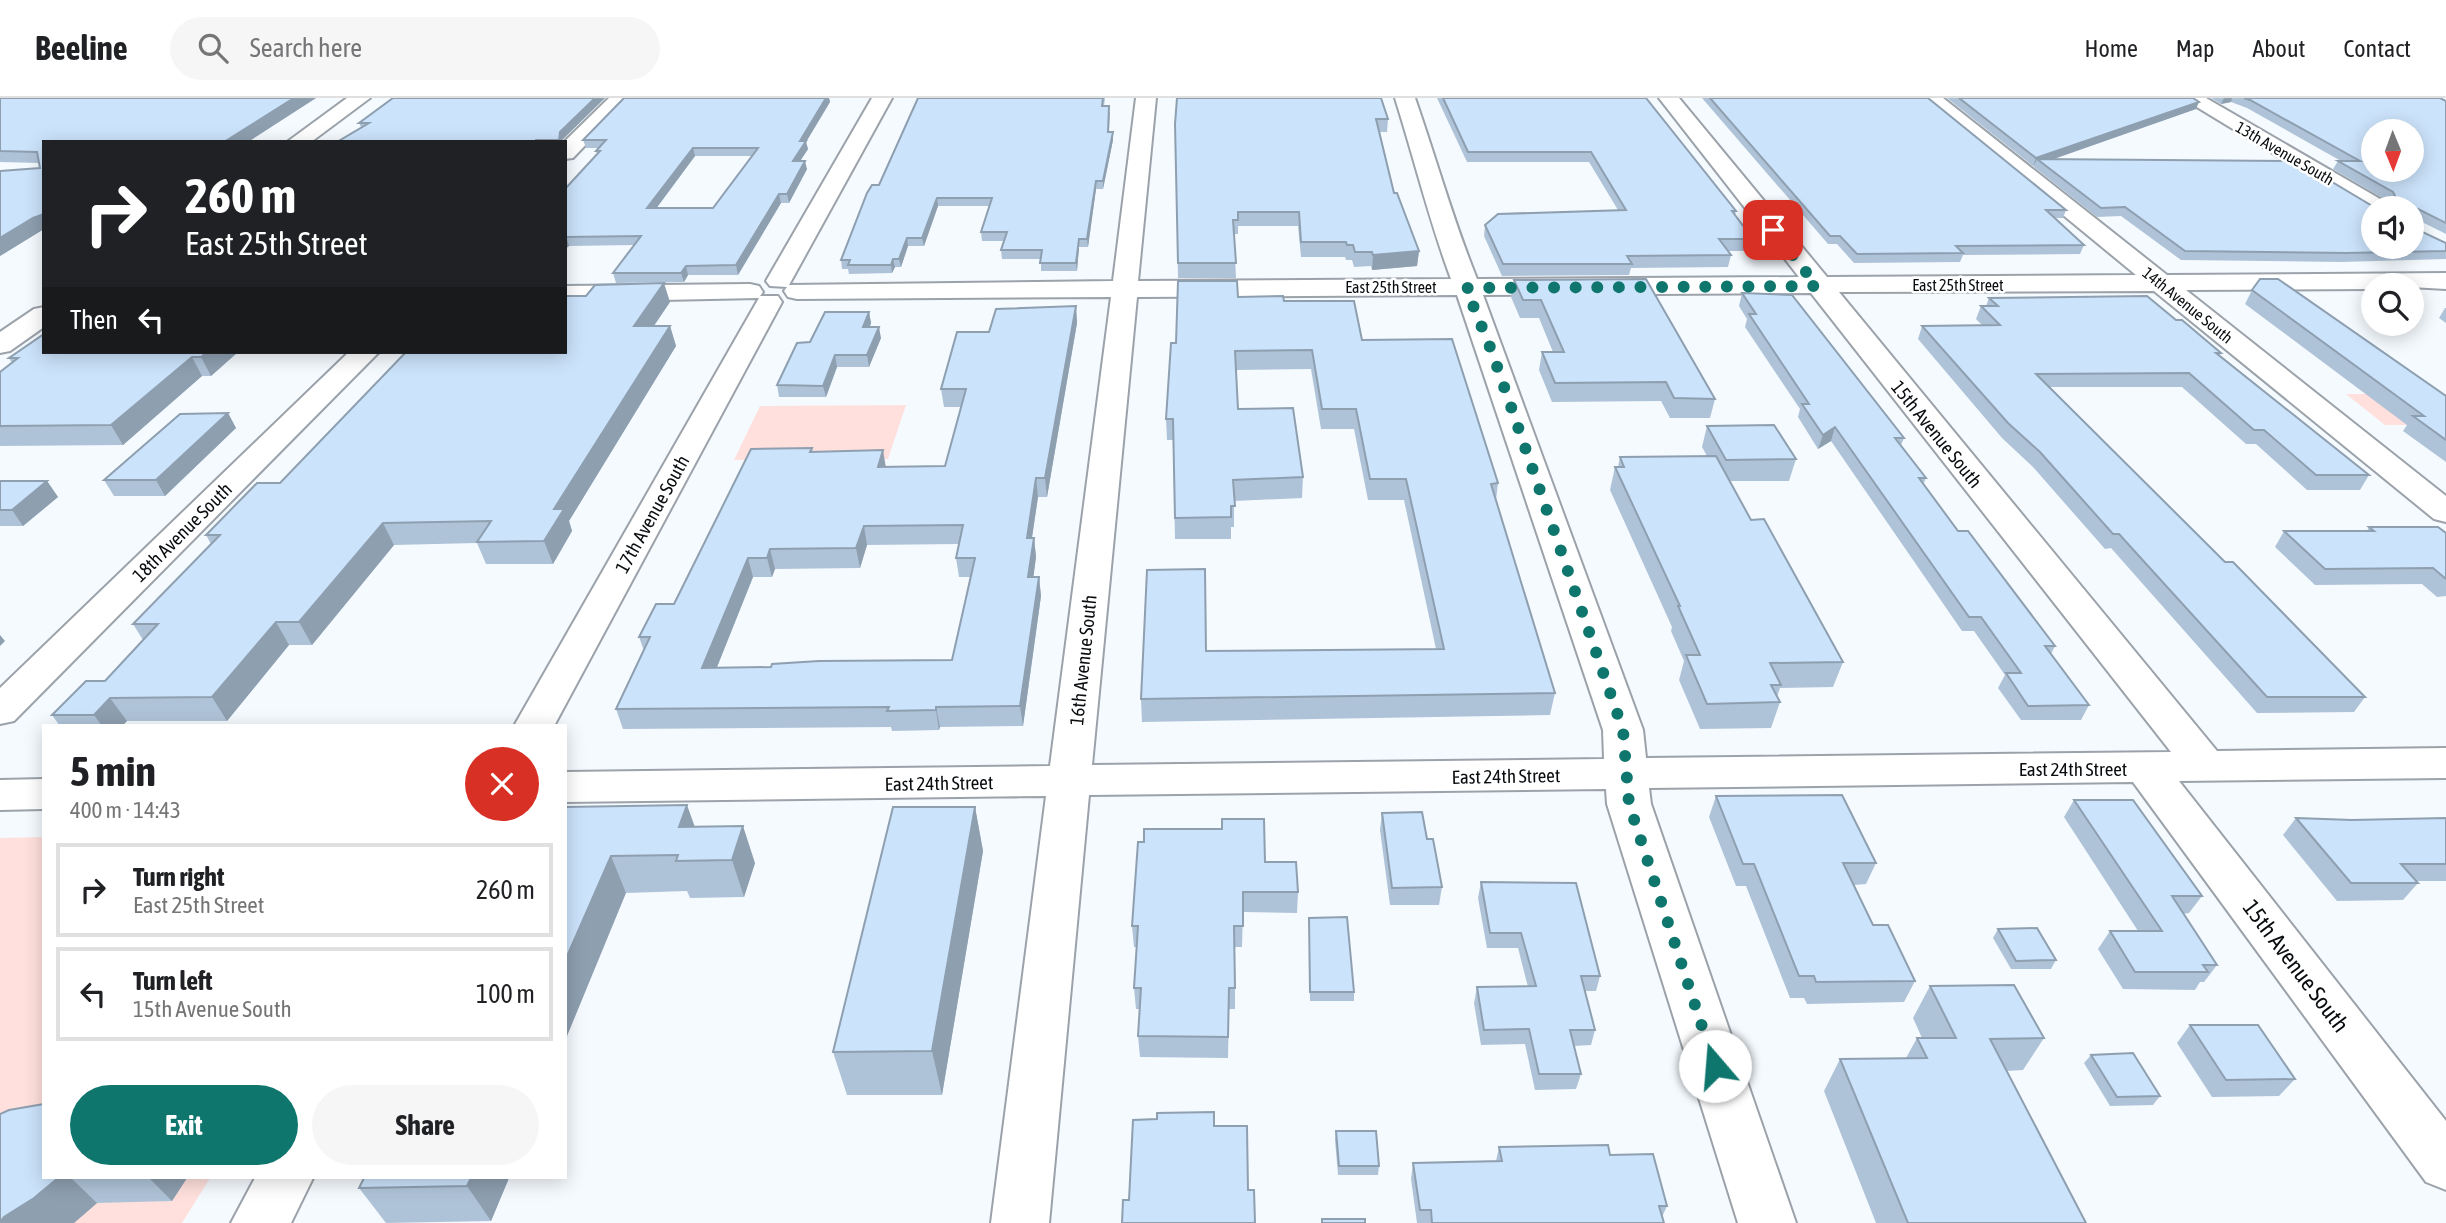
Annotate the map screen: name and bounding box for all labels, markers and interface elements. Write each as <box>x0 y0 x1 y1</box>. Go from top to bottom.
search box <box>170 17 660 80</box>
text: Beeline <box>35 29 128 67</box>
icon: search <box>194 29 232 67</box>
text: Search here <box>250 33 362 63</box>
text: Home <box>2084 35 2138 62</box>
text: Map <box>2176 35 2214 62</box>
text: About <box>2252 35 2305 62</box>
text: Contact <box>2343 35 2411 62</box>
street label: 13th Avenue South <box>2233 118 2337 188</box>
north arrow <box>2361 119 2424 182</box>
map controls <box>2361 119 2424 336</box>
text: 260 m <box>185 167 296 223</box>
icon: right <box>70 168 161 259</box>
button: sound <box>2361 196 2424 259</box>
pin <box>1743 200 1803 260</box>
icon: arrive <box>1754 211 1792 249</box>
text: East 25th Street <box>185 225 368 262</box>
street label: 14th Avenue South <box>2139 263 2237 347</box>
button: search <box>2361 273 2424 336</box>
street label: East 25th Street <box>1912 276 2004 294</box>
street label: East 25th Street <box>1345 278 1437 296</box>
icon: left <box>132 301 170 339</box>
text: Then <box>70 305 118 335</box>
street label: 15th Avenue South <box>1887 376 1987 492</box>
street label: 17th Avenue South <box>611 451 693 577</box>
street label: 18th Avenue South <box>128 478 236 586</box>
street label: 16th Avenue South <box>1065 594 1101 726</box>
text: 5 min <box>70 747 156 795</box>
button: close <box>465 747 539 821</box>
street label: East 24th Street <box>2019 758 2127 780</box>
street label: East 24th Street <box>1452 764 1560 788</box>
street label: East 24th Street <box>885 771 993 795</box>
text: 400 m · 14:43 <box>70 797 181 823</box>
text: Turn right <box>133 862 224 892</box>
icon: right <box>74 871 112 909</box>
text: 260 m <box>476 875 535 905</box>
text: East 25th Street <box>133 892 264 918</box>
street label: 15th Avenue South <box>2238 895 2354 1037</box>
text: Turn left <box>133 966 213 996</box>
icon: left <box>74 975 112 1013</box>
text: 100 m <box>476 979 535 1009</box>
text: 15th Avenue South <box>133 996 292 1022</box>
position arrow <box>1678 1029 1752 1103</box>
button: Exit <box>70 1085 298 1165</box>
button: Share <box>312 1085 539 1165</box>

